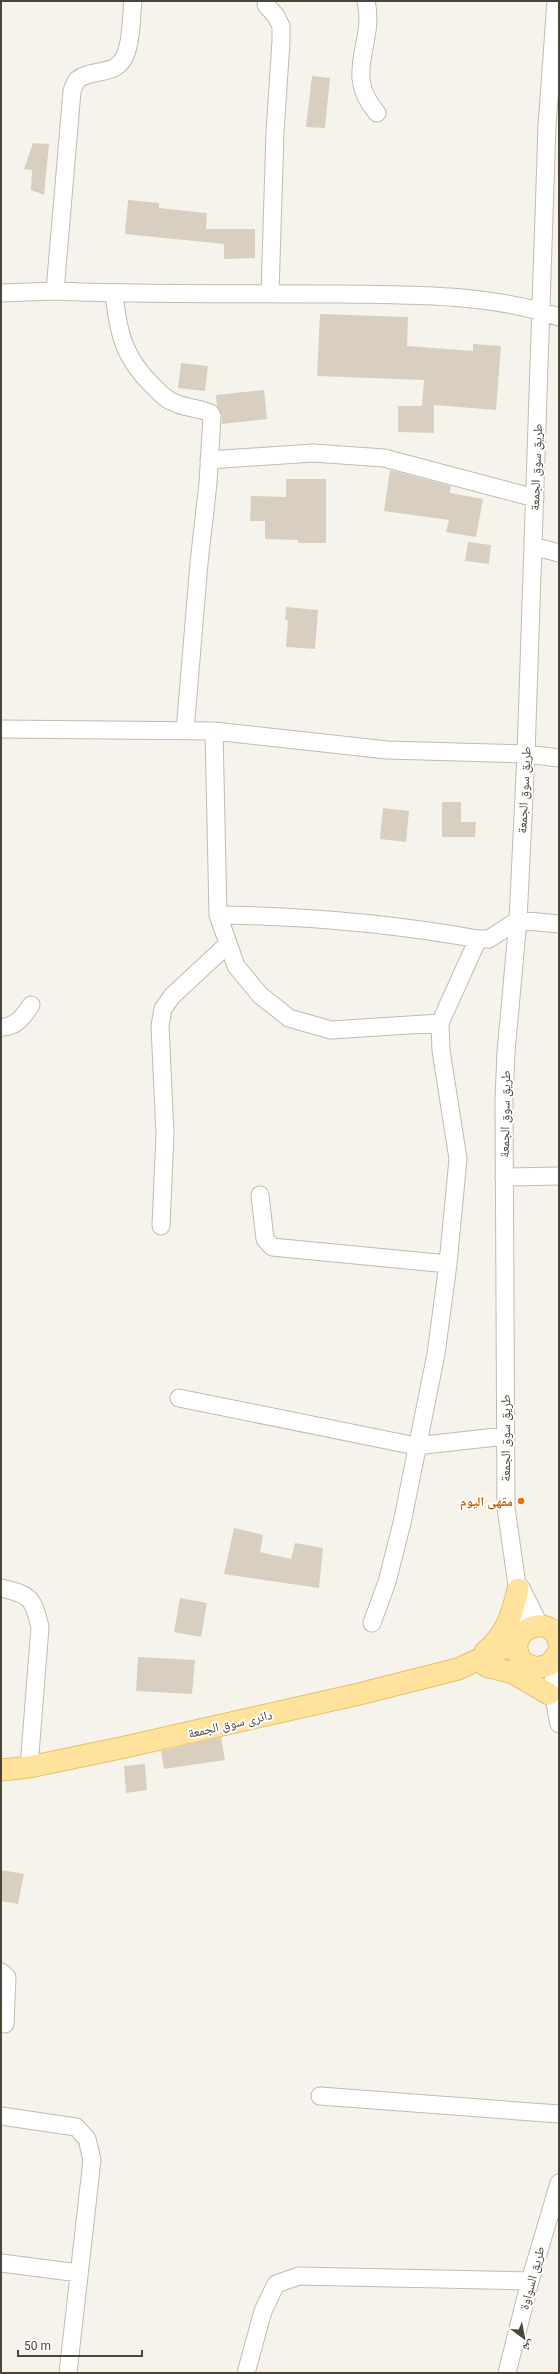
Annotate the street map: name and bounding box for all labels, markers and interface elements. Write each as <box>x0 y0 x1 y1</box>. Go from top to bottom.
street label: طريق سوق الجمعة <box>527 423 546 511</box>
street label: طريق سوق الجمعة <box>514 746 535 834</box>
street label: طريق سوق الجمعة <box>497 1070 514 1158</box>
street label: طريق سوق الجمعة <box>498 1394 514 1482</box>
place label: مقهى اليوم <box>460 1494 513 1511</box>
marker: مقهى اليوم <box>516 1496 526 1506</box>
street label: دائرى سوق الجمعة <box>186 1707 274 1742</box>
street label: طريق السواوة <box>516 2245 549 2312</box>
north arrow <box>504 2318 544 2358</box>
scale bar <box>18 2332 142 2358</box>
text: ش <box>520 2337 537 2355</box>
text: 50 m <box>24 2339 51 2353</box>

